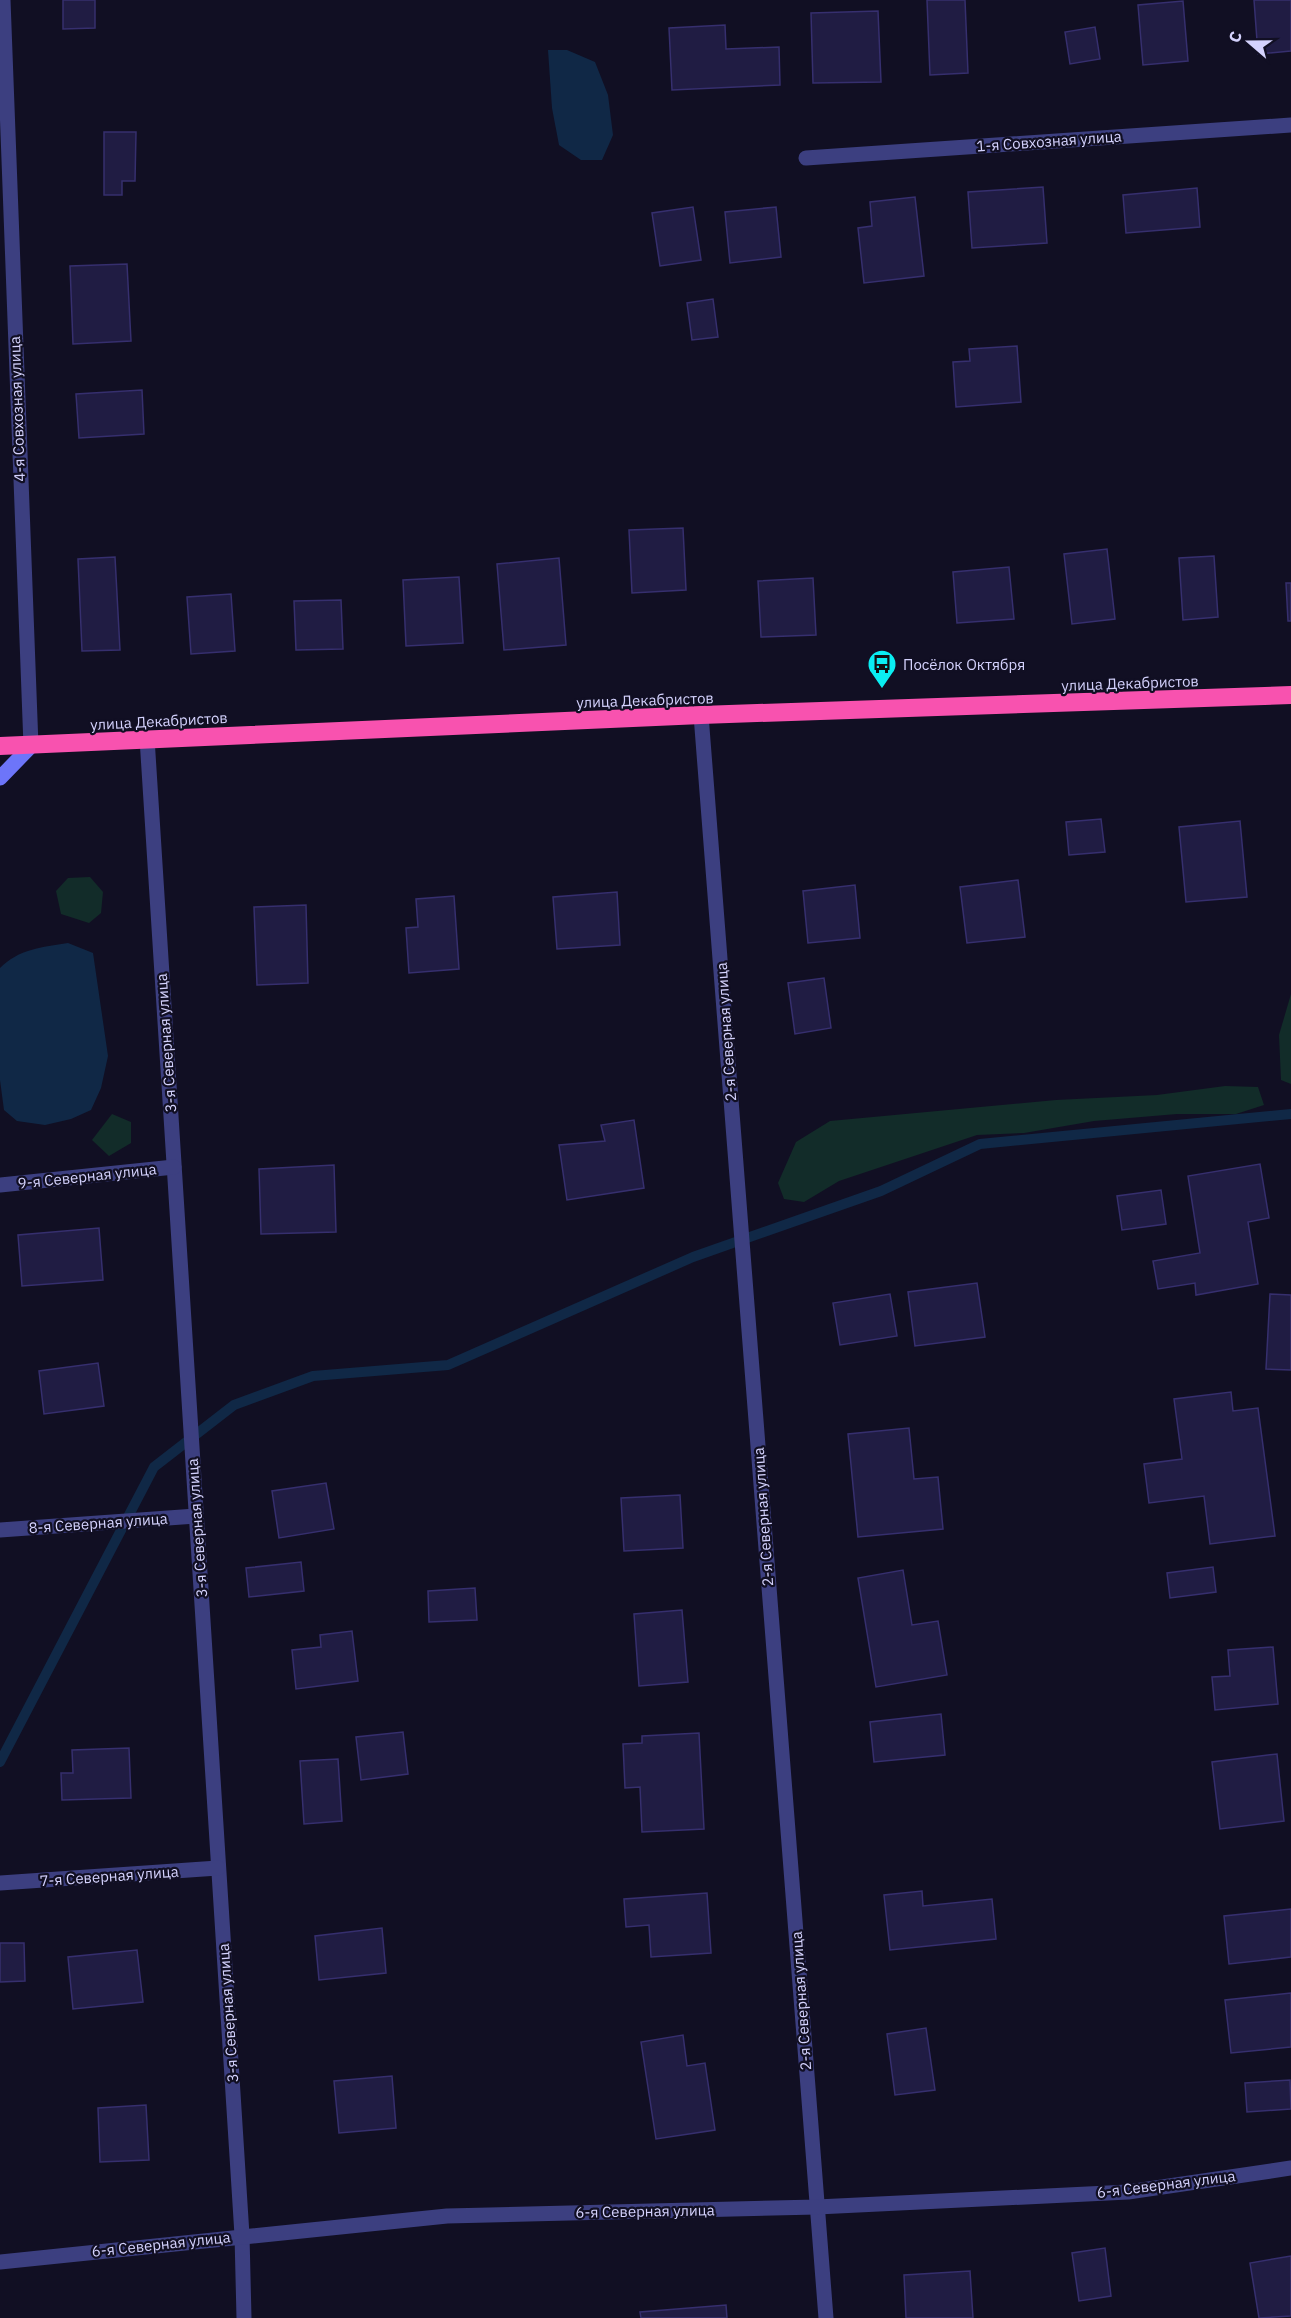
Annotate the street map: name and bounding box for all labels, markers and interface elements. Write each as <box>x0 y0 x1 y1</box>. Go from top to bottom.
north arrow <box>1219 12 1279 72</box>
text: С <box>1224 29 1246 45</box>
street label: 1-я Совхозная улица <box>976 126 1122 156</box>
street label: 4-я Совхозная улица <box>5 336 29 482</box>
bus stop icon: Посёлок Октября <box>866 648 898 690</box>
place label: Посёлок Октября <box>903 655 1025 674</box>
street label: улица Декабристов <box>1061 671 1199 695</box>
street label: улица Декабристов <box>576 688 714 712</box>
street label: улица Декабристов <box>90 708 228 734</box>
street label: 2-я Северная улица <box>712 962 740 1102</box>
street label: 3-я Северная улица <box>152 973 180 1113</box>
street label: 9-я Северная улица <box>17 1159 157 1193</box>
street label: 2-я Северная улица <box>749 1447 777 1587</box>
street label: 3-я Северная улица <box>183 1458 211 1598</box>
street label: 8-я Северная улица <box>28 1509 168 1537</box>
street label: 7-я Северная улица <box>39 1862 179 1890</box>
street label: 2-я Северная улица <box>787 1931 815 2071</box>
street label: 3-я Северная улица <box>214 1943 242 2083</box>
street label: 6-я Северная улица <box>1096 2166 1236 2202</box>
street label: 6-я Северная улица <box>575 2200 715 2222</box>
street label: 6-я Северная улица <box>91 2227 231 2261</box>

